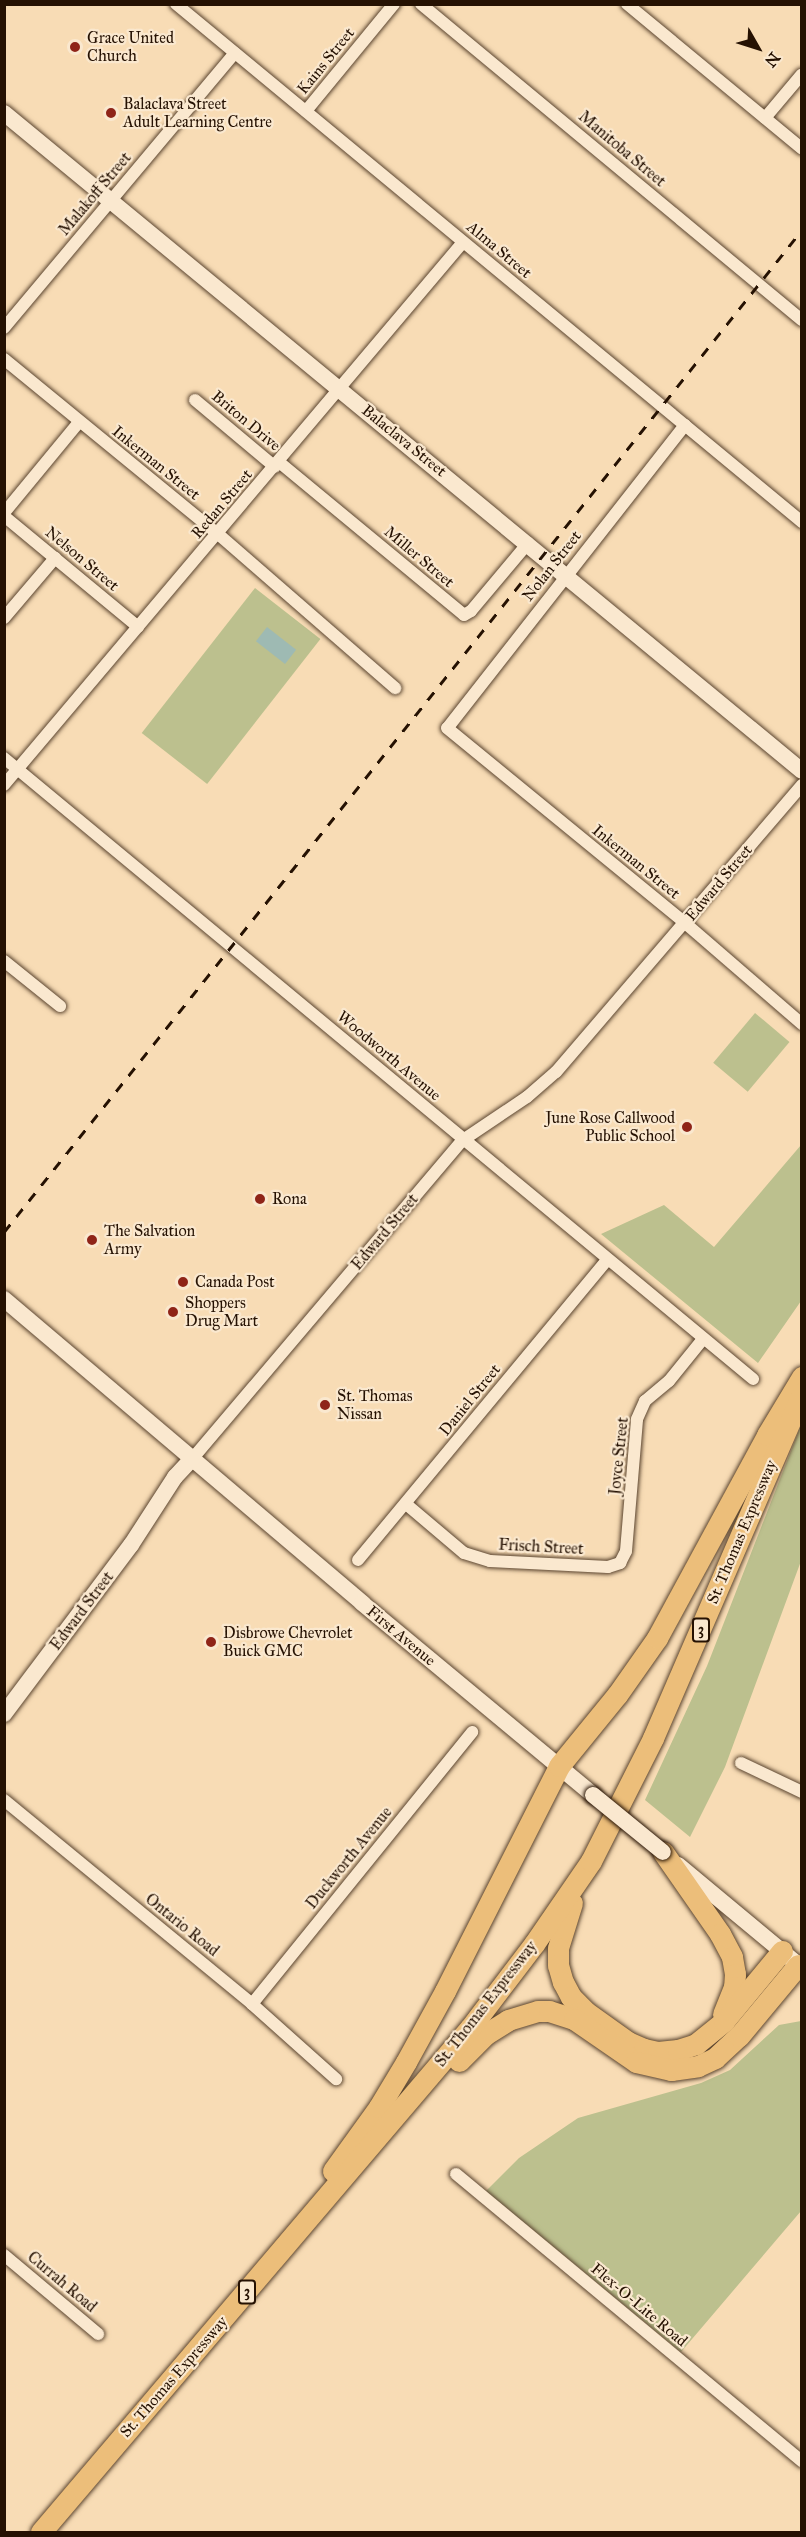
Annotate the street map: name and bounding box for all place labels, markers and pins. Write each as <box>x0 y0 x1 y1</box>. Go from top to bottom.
place label: Grace United Church <box>87 28 174 66</box>
marker: Grace United Church <box>68 40 82 54</box>
place label: Balaclava Street Adult Learning Centre <box>123 94 272 132</box>
marker: Balaclava Street Adult Learning Centre <box>104 106 118 120</box>
place label: June Rose Callwood Public School <box>545 1108 675 1146</box>
marker: June Rose Callwood Public School <box>680 1120 694 1134</box>
place label: Rona <box>272 1189 307 1209</box>
marker: Rona <box>253 1192 267 1206</box>
place label: The Salvation Army <box>104 1221 195 1259</box>
marker: The Salvation Army <box>85 1233 99 1247</box>
place label: Canada Post <box>195 1272 275 1292</box>
marker: Canada Post <box>176 1275 190 1289</box>
place label: Shoppers Drug Mart <box>185 1293 258 1331</box>
marker: Shoppers Drug Mart <box>166 1305 180 1319</box>
place label: St. Thomas Nissan <box>337 1386 413 1424</box>
marker: St. Thomas Nissan <box>318 1398 332 1412</box>
place label: Disbrowe Chevrolet Buick GMC <box>223 1623 353 1661</box>
marker: Disbrowe Chevrolet Buick GMC <box>204 1635 218 1649</box>

